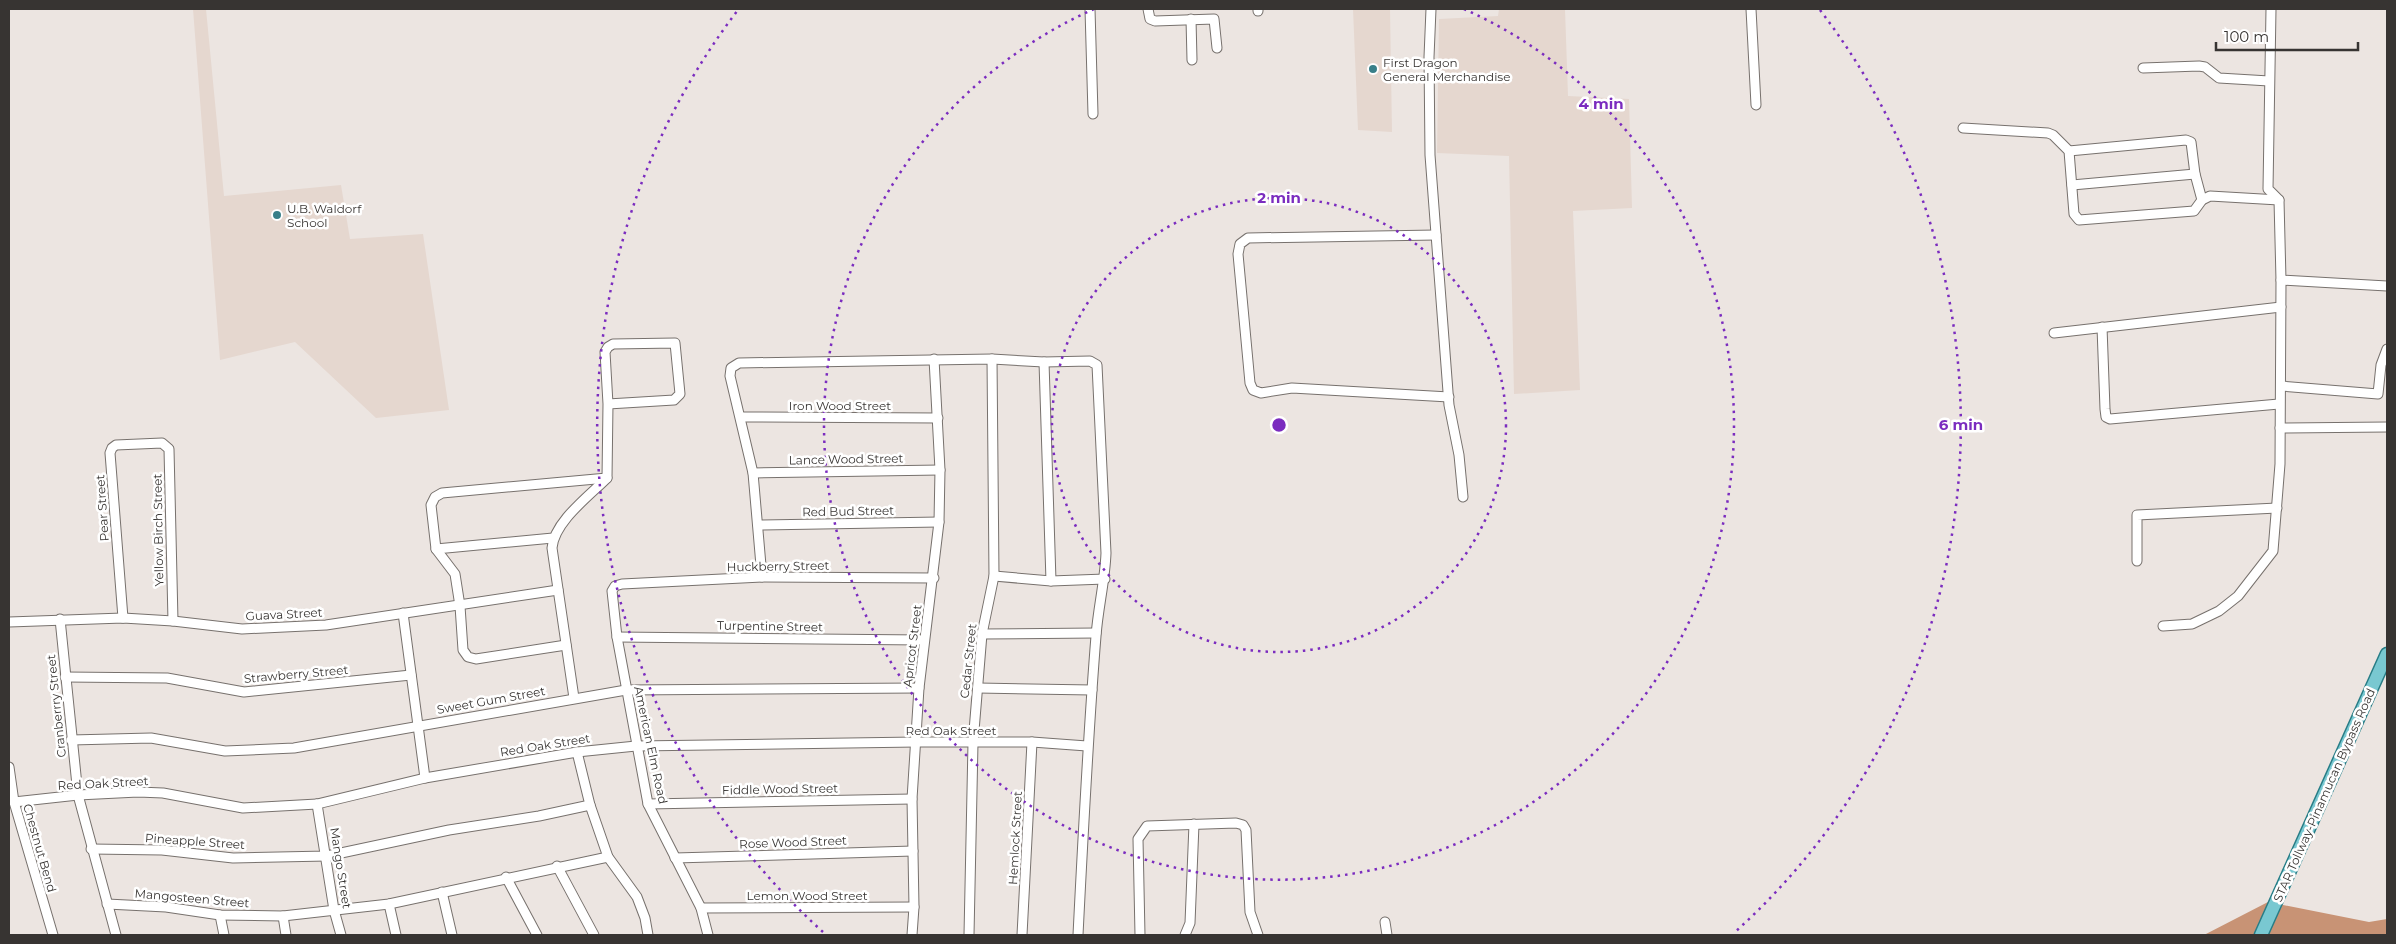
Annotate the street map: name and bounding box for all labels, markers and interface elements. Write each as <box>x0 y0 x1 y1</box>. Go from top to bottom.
scale bar <box>2216 20 2358 52</box>
text: 100 m <box>2224 27 2269 46</box>
place label: First Dragon General Merchandise <box>1383 55 1510 84</box>
marker: First Dragon General Merchandise <box>1367 63 1379 75</box>
text: 4 min <box>1578 94 1624 113</box>
text: 2 min <box>1257 188 1301 207</box>
place label: U.B. Waldorf School <box>287 201 362 230</box>
marker: U.B. Waldorf School <box>271 209 283 221</box>
street label: Iron Wood Street <box>789 398 891 413</box>
text: 6 min <box>1939 415 1983 434</box>
centre of rings <box>1270 416 1288 434</box>
street label: Lance Wood Street <box>789 450 904 467</box>
street label: Yellow Birch Street <box>150 473 166 587</box>
street label: Pear Street <box>92 474 112 542</box>
street label: Red Bud Street <box>802 503 894 519</box>
street label: Huckberry Street <box>727 558 829 574</box>
street label: Guava Street <box>245 604 323 624</box>
street label: Apricot Street <box>899 604 925 688</box>
street label: Turpentine Street <box>717 618 823 634</box>
street label: Cedar Street <box>957 623 979 699</box>
street label: Cranberrry Street <box>43 654 69 758</box>
street label: Strawberry Street <box>243 662 349 686</box>
street label: Sweet Gum Street <box>436 683 546 717</box>
street label: American Elm Road <box>631 685 671 805</box>
street label: STAR Tollway-Pinamucan Bypass Road <box>2270 686 2378 904</box>
street label: Red Oak Street <box>906 723 997 738</box>
street label: Red Oak Street <box>499 730 591 760</box>
street label: Red Oak Street <box>57 773 149 793</box>
street label: Fiddle Wood Street <box>722 780 838 798</box>
street label: Hemlock Street <box>1005 791 1025 885</box>
street label: Chestnut Bend <box>20 802 60 894</box>
street label: Mango Street <box>327 826 355 910</box>
street label: Pineapple Street <box>144 830 246 852</box>
street label: Rose Wood Street <box>739 833 847 851</box>
street label: Mangosteen Street <box>134 886 250 910</box>
street label: Lemon Wood Street <box>746 888 868 903</box>

